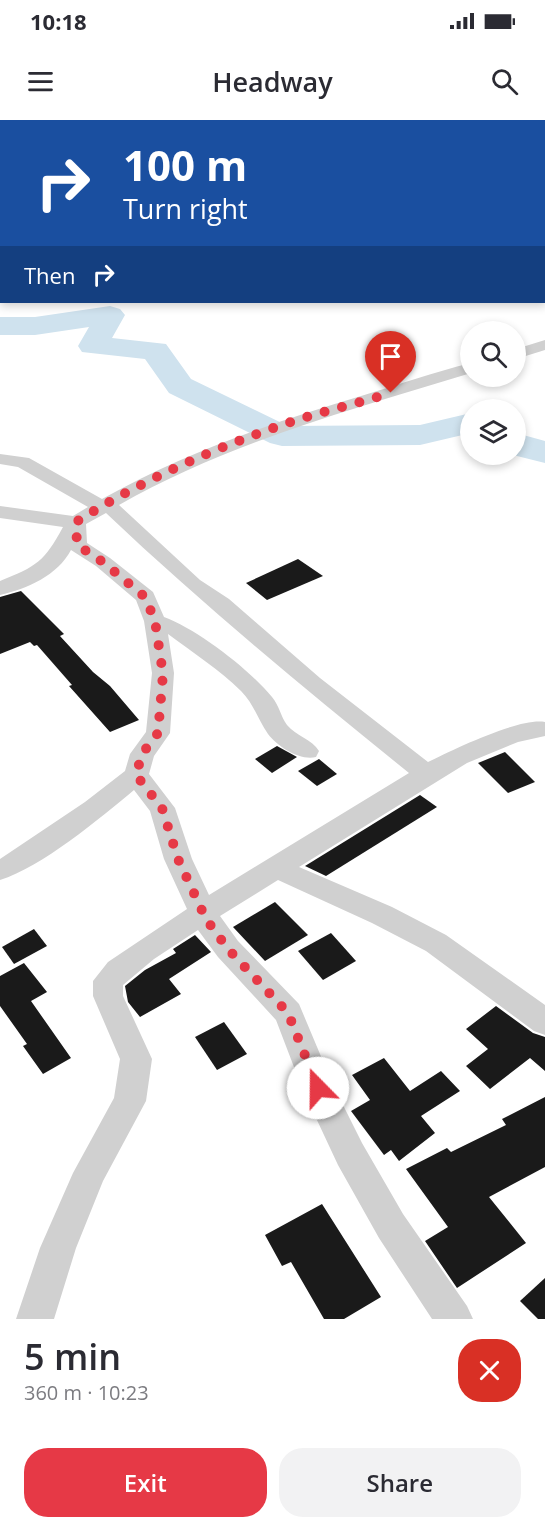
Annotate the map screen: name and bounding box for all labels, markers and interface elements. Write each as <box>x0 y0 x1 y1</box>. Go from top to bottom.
text: 10:18 <box>30 6 87 36</box>
text: Headway <box>212 63 333 100</box>
icon: menu <box>24 65 57 98</box>
icon: search <box>488 65 521 98</box>
text: 100 m <box>123 136 247 193</box>
icon: right <box>24 144 102 222</box>
text: Turn right <box>123 190 248 227</box>
icon: right <box>87 258 120 291</box>
text: Then <box>24 260 75 290</box>
map controls <box>460 321 526 465</box>
button: search <box>460 321 526 387</box>
pin <box>365 331 416 393</box>
icon: arrive <box>374 340 407 373</box>
button: layers <box>460 399 526 465</box>
position arrow <box>286 1056 350 1120</box>
text: 5 min <box>24 1332 121 1381</box>
button: close <box>458 1339 521 1402</box>
text: 360 m · 10:23 <box>24 1379 149 1406</box>
button: Exit <box>24 1448 267 1517</box>
button: Share <box>279 1448 521 1517</box>

